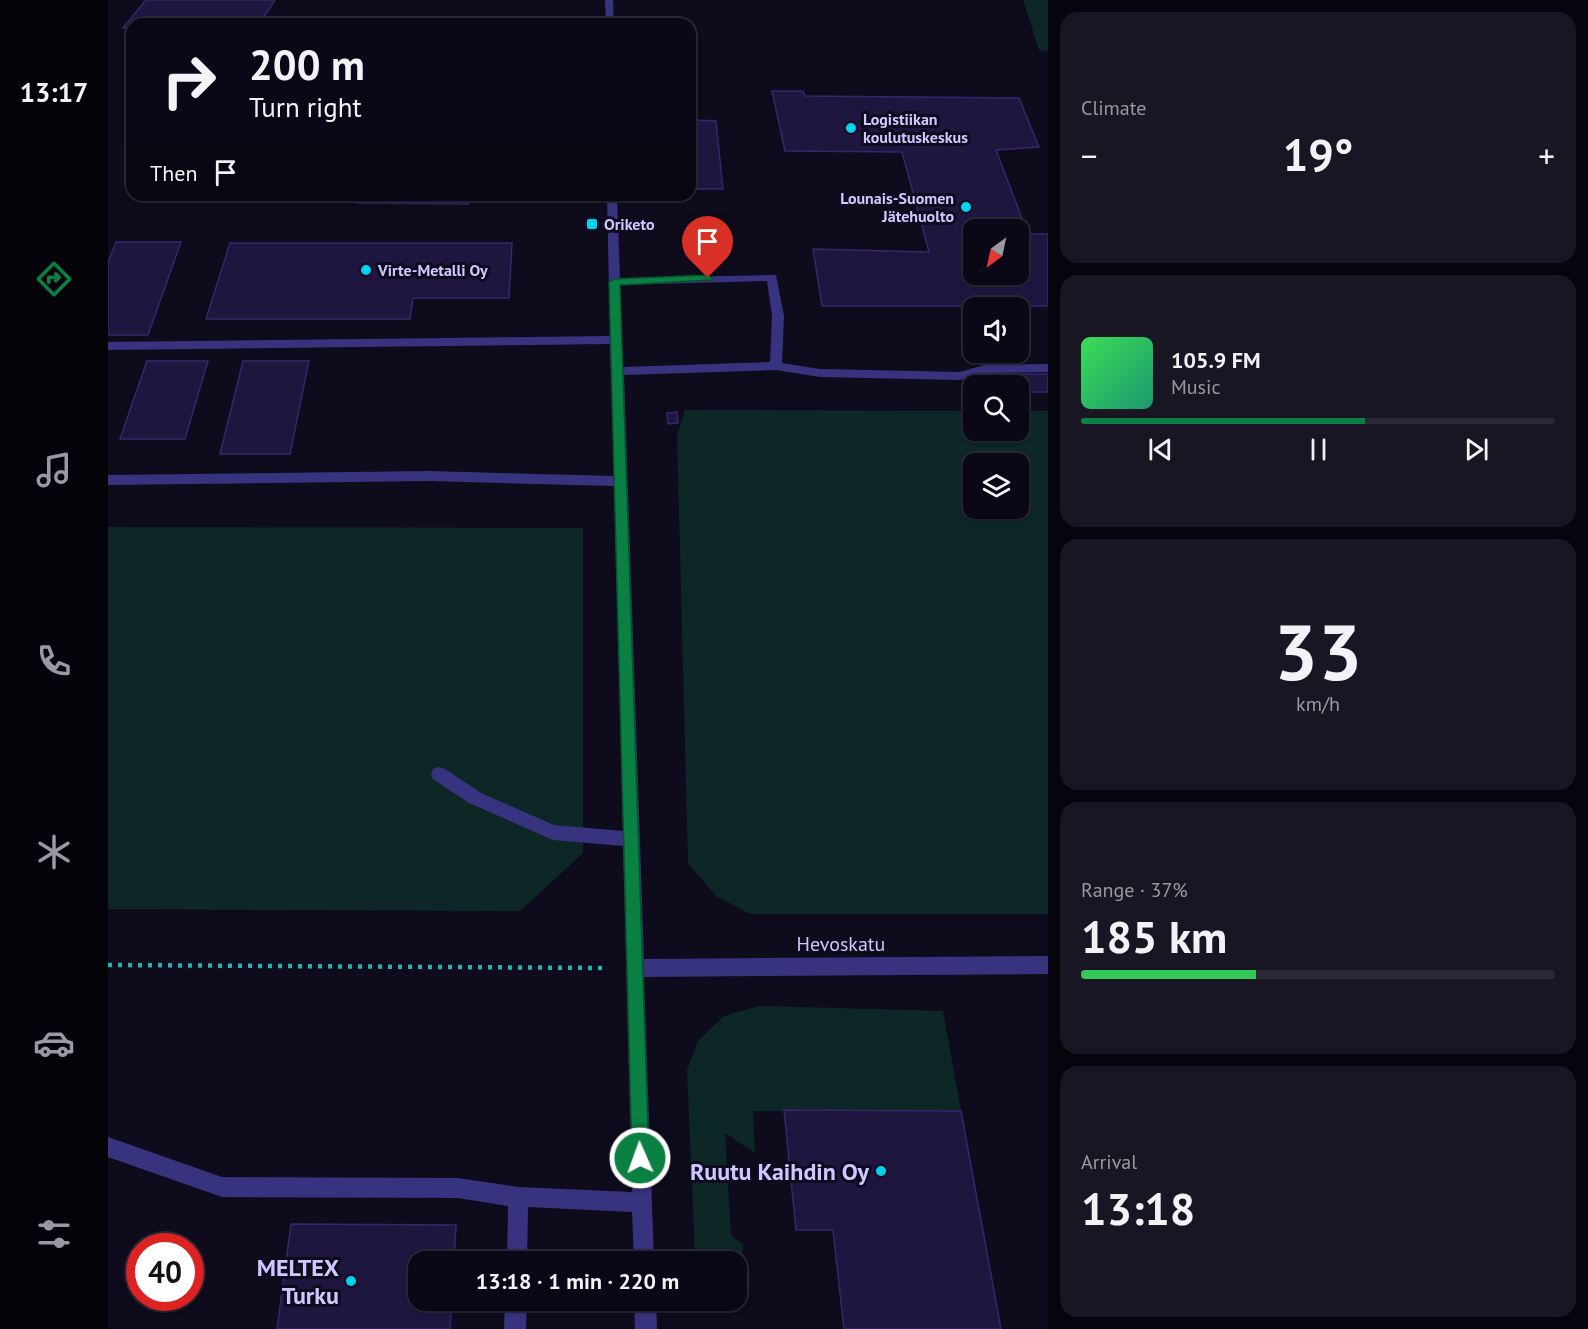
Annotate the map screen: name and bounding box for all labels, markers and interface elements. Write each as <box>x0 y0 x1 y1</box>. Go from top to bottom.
text: 200 m <box>249 37 365 92</box>
icon: right <box>150 42 228 120</box>
text: 13:17 <box>20 75 88 109</box>
text: Turn right <box>249 90 362 124</box>
text: Climate <box>1081 95 1147 121</box>
place label: Logistiikan koulutuskeskus <box>863 109 968 147</box>
marker: Logistiikan koulutuskeskus <box>844 121 858 135</box>
text: 19° <box>1283 125 1353 183</box>
text: − <box>1081 134 1098 177</box>
text: + <box>1538 134 1555 177</box>
icon: arrive <box>209 156 242 189</box>
text: Then <box>150 159 197 187</box>
place label: Lounais-Suomen Jätehuolto <box>840 188 954 226</box>
marker: Lounais-Suomen Jätehuolto <box>959 200 973 214</box>
place label: Oriketo <box>604 214 655 234</box>
pin <box>682 216 733 278</box>
marker: Oriketo <box>585 217 599 231</box>
north arrow <box>963 219 1029 285</box>
map controls <box>963 219 1029 519</box>
icon: arrive <box>691 225 724 258</box>
icon: directions <box>33 258 75 300</box>
place label: Virte-Metalli Oy <box>377 260 488 280</box>
marker: Virte-Metalli Oy <box>359 263 373 277</box>
button: sound <box>963 297 1029 363</box>
text: 105.9 FM <box>1171 346 1261 374</box>
text: Music <box>1171 374 1220 400</box>
button: search <box>963 375 1029 441</box>
icon: previous <box>1144 433 1177 466</box>
icon: pause <box>1302 433 1335 466</box>
icon: next <box>1460 433 1493 466</box>
icon: music <box>33 449 75 491</box>
button: layers <box>963 453 1029 519</box>
text: 33 <box>1274 601 1362 702</box>
icon: phone <box>33 640 75 682</box>
text: km/h <box>1296 691 1340 717</box>
icon: climate <box>33 831 75 873</box>
text: Range · 37% <box>1081 877 1188 903</box>
text: 185 km <box>1081 907 1227 965</box>
street label: Hevoskatu <box>797 931 885 957</box>
icon: car <box>33 1022 75 1064</box>
position arrow <box>608 1126 672 1190</box>
text: Arrival <box>1081 1149 1137 1175</box>
place label: Ruutu Kaihdin Oy <box>690 1156 870 1187</box>
marker: Ruutu Kaihdin Oy <box>874 1164 888 1178</box>
text: 13:18 <box>1081 1179 1195 1237</box>
icon: filters <box>33 1213 75 1255</box>
speed limit sign: 40 <box>126 1233 204 1311</box>
place label: MELTEX Turku <box>257 1252 339 1311</box>
text: 13:18 · 1 min · 220 m <box>476 1267 679 1295</box>
marker: MELTEX Turku <box>344 1274 358 1288</box>

